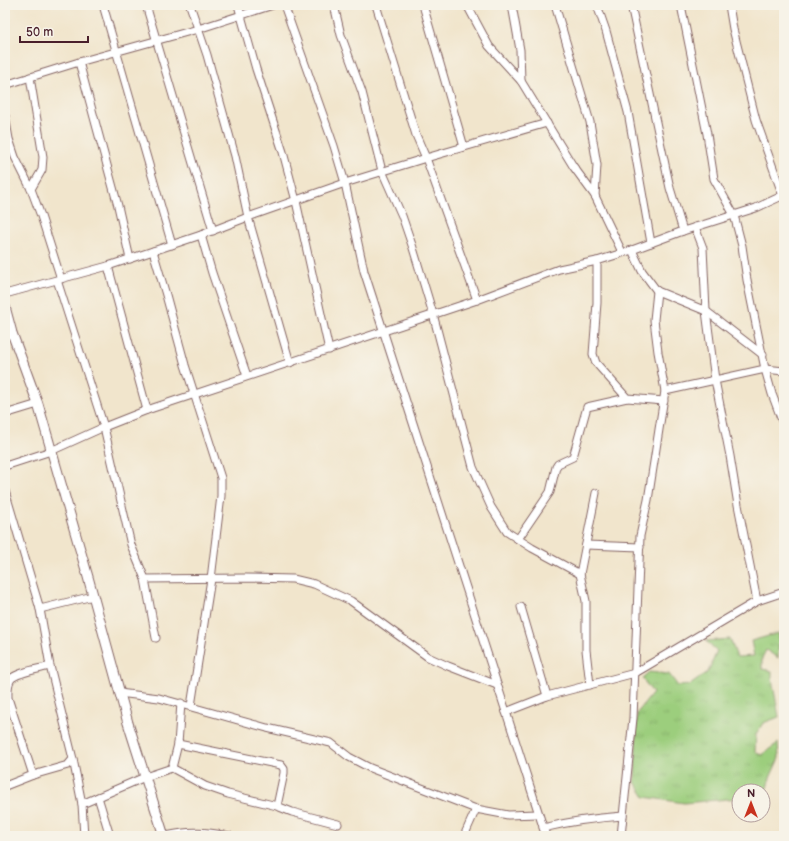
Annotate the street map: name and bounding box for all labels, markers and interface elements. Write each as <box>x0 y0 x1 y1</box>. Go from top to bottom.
scale bar <box>20 18 88 44</box>
text: 50 m <box>26 25 53 40</box>
north arrow <box>731 783 771 823</box>
text: N <box>747 787 755 800</box>

